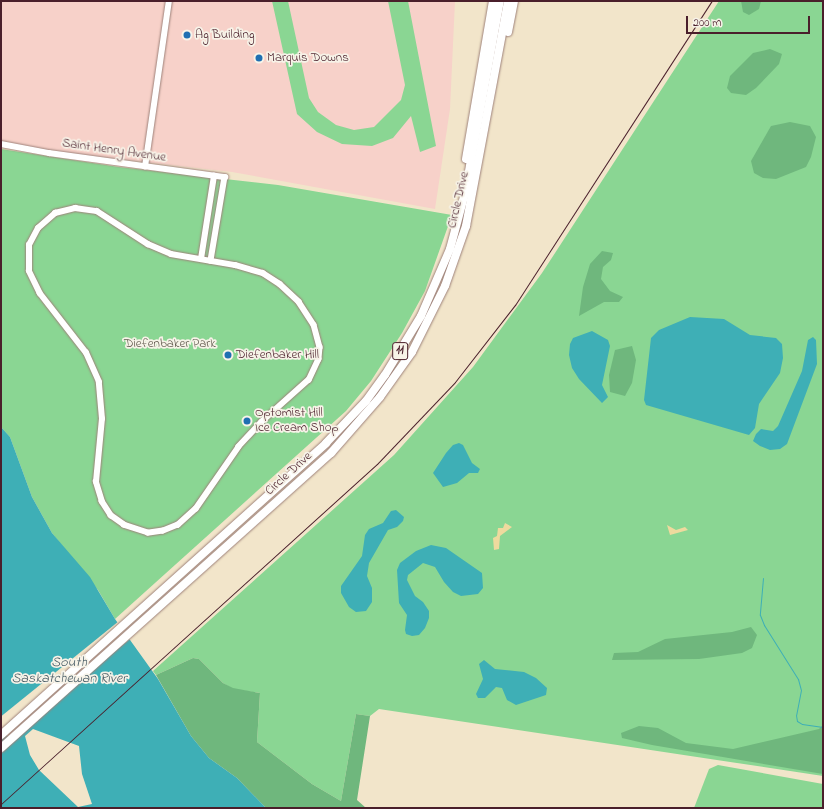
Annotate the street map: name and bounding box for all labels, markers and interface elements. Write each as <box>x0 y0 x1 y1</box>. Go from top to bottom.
scale bar <box>688 8 812 34</box>
text: 200 m <box>693 14 722 32</box>
place label: Ag Building <box>195 27 255 43</box>
marker: Ag Building <box>182 30 192 40</box>
place label: Marquis Downs <box>267 50 349 66</box>
marker: Marquis Downs <box>254 53 264 63</box>
street label: Saint Henry Avenue <box>61 136 167 166</box>
street label: Circle Drive <box>445 170 473 230</box>
park label: Diefenbaker Park <box>124 336 216 352</box>
road number: 11 <box>392 341 408 361</box>
place label: Diefenbaker Hill <box>236 347 319 363</box>
marker: Diefenbaker Hill <box>223 350 233 360</box>
place label: Optomist Hill Ice Cream Shop <box>255 406 339 437</box>
marker: Optomist Hill Ice Cream Shop <box>242 416 252 426</box>
street label: Circle Drive <box>262 449 316 499</box>
water label: South Saskatchewan River <box>11 655 127 688</box>

